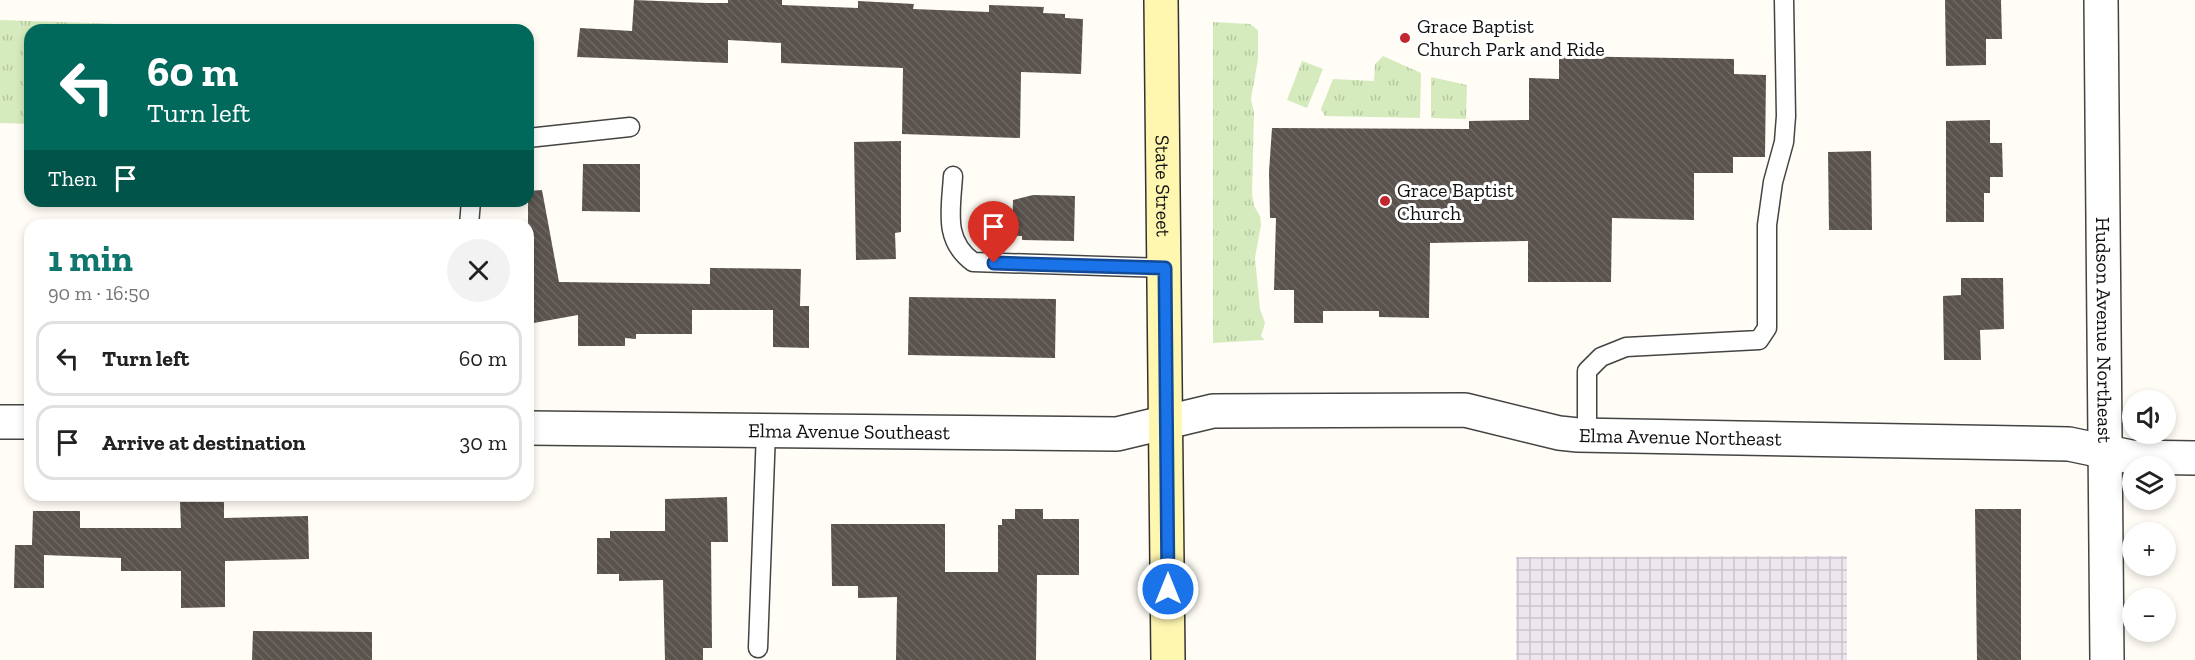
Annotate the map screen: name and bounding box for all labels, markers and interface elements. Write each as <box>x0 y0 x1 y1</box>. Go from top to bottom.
place label: Grace Baptist Church Park and Ride <box>1417 14 1605 61</box>
marker: Grace Baptist Church Park and Ride <box>1398 31 1412 45</box>
text: 60 m <box>147 46 238 97</box>
icon: left <box>48 48 126 126</box>
text: Turn left <box>147 97 250 129</box>
street label: State Street <box>1150 135 1176 238</box>
icon: arrive <box>109 162 142 195</box>
text: Then <box>48 165 97 192</box>
place label: Grace Baptist Church <box>1397 178 1515 225</box>
marker: Grace Baptist Church <box>1378 194 1392 208</box>
pin <box>968 201 1019 263</box>
icon: arrive <box>977 210 1010 243</box>
street label: Hudson Avenue Northeast <box>2091 217 2117 444</box>
text: 1 min <box>48 237 133 280</box>
button: close <box>447 239 510 302</box>
text: 90 m · 16:50 <box>48 281 150 305</box>
icon: left <box>51 342 84 375</box>
text: Turn left <box>102 345 189 372</box>
text: 60 m <box>459 345 507 372</box>
map controls <box>2122 390 2176 642</box>
button: sound <box>2122 390 2176 444</box>
street label: Elma Avenue Southeast <box>748 418 951 444</box>
street label: Elma Avenue Northeast <box>1579 423 1783 451</box>
icon: arrive <box>51 426 84 459</box>
text: Arrive at destination <box>102 429 305 456</box>
text: 30 m <box>460 429 507 456</box>
button: layers <box>2122 456 2176 510</box>
button: + <box>2122 522 2176 576</box>
position arrow <box>1136 557 1200 621</box>
button: − <box>2122 588 2176 642</box>

